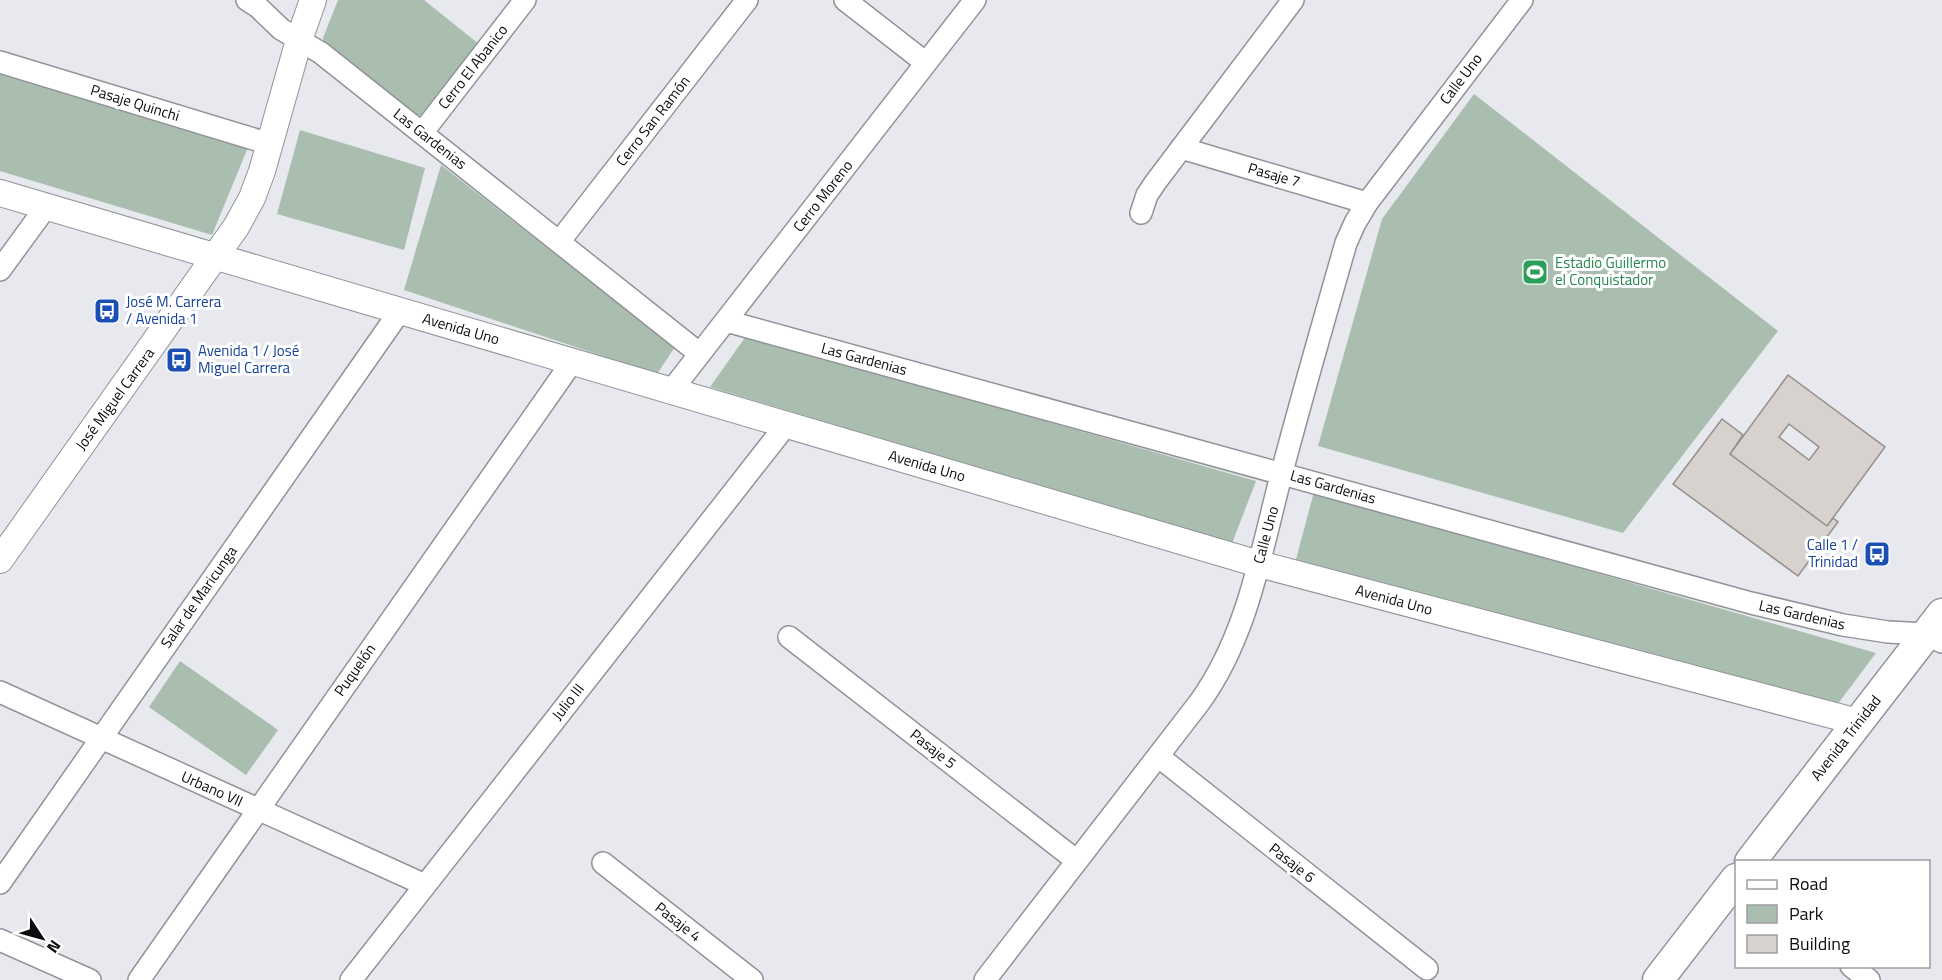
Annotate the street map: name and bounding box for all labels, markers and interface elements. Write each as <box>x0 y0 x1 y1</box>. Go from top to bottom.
street label: Cerro El Abanico <box>432 19 513 114</box>
street label: Calle Uno <box>1434 48 1488 109</box>
street label: Cerro San Ramón <box>610 71 695 171</box>
street label: Pasaje Quinchi <box>88 78 183 127</box>
street label: Las Gardenias <box>389 102 472 175</box>
street label: Cerro Moreno <box>787 155 858 237</box>
street label: Pasaje 7 <box>1245 156 1303 193</box>
place label: Estadio Guillermo el Conquistador <box>1555 251 1666 291</box>
sports icon: Estadio Guillermo el Conquistador <box>1520 257 1550 287</box>
place label: José M. Carrera / Avenida 1 <box>126 290 222 330</box>
bus stop icon: José M. Carrera / Avenida 1 <box>92 296 122 326</box>
street label: Avenida Uno <box>420 307 502 350</box>
street label: Las Gardenias <box>819 336 910 381</box>
place label: Avenida 1 / José Miguel Carrera <box>198 339 299 379</box>
street label: José Miguel Carrera <box>69 342 160 455</box>
bus stop icon: Avenida 1 / José Miguel Carrera <box>164 345 194 375</box>
street label: Avenida Uno <box>886 444 968 487</box>
street label: Las Gardenias <box>1288 463 1379 510</box>
street label: Calle Uno <box>1247 503 1284 566</box>
place label: Calle 1 / Trinidad <box>1807 533 1858 573</box>
bus stop icon: Calle 1 / Trinidad <box>1862 539 1892 569</box>
street label: Salar de Maricunga <box>155 540 243 653</box>
street label: Avenida Uno <box>1353 578 1435 621</box>
street label: Las Gardenias <box>1757 593 1848 636</box>
street label: Puquelón <box>328 639 381 701</box>
street label: Julio III <box>546 678 589 725</box>
street label: Avenida Trinidad <box>1805 690 1886 785</box>
street label: Pasaje 5 <box>905 723 961 774</box>
street label: Urbano VII <box>178 765 247 812</box>
street label: Pasaje 6 <box>1264 837 1320 888</box>
legend <box>1735 860 1930 968</box>
text: Road <box>1789 870 1828 897</box>
street label: Pasaje 4 <box>650 896 706 947</box>
text: Park <box>1789 900 1824 927</box>
north arrow <box>12 908 72 968</box>
text: Building <box>1789 930 1850 957</box>
text: N <box>41 935 67 958</box>

